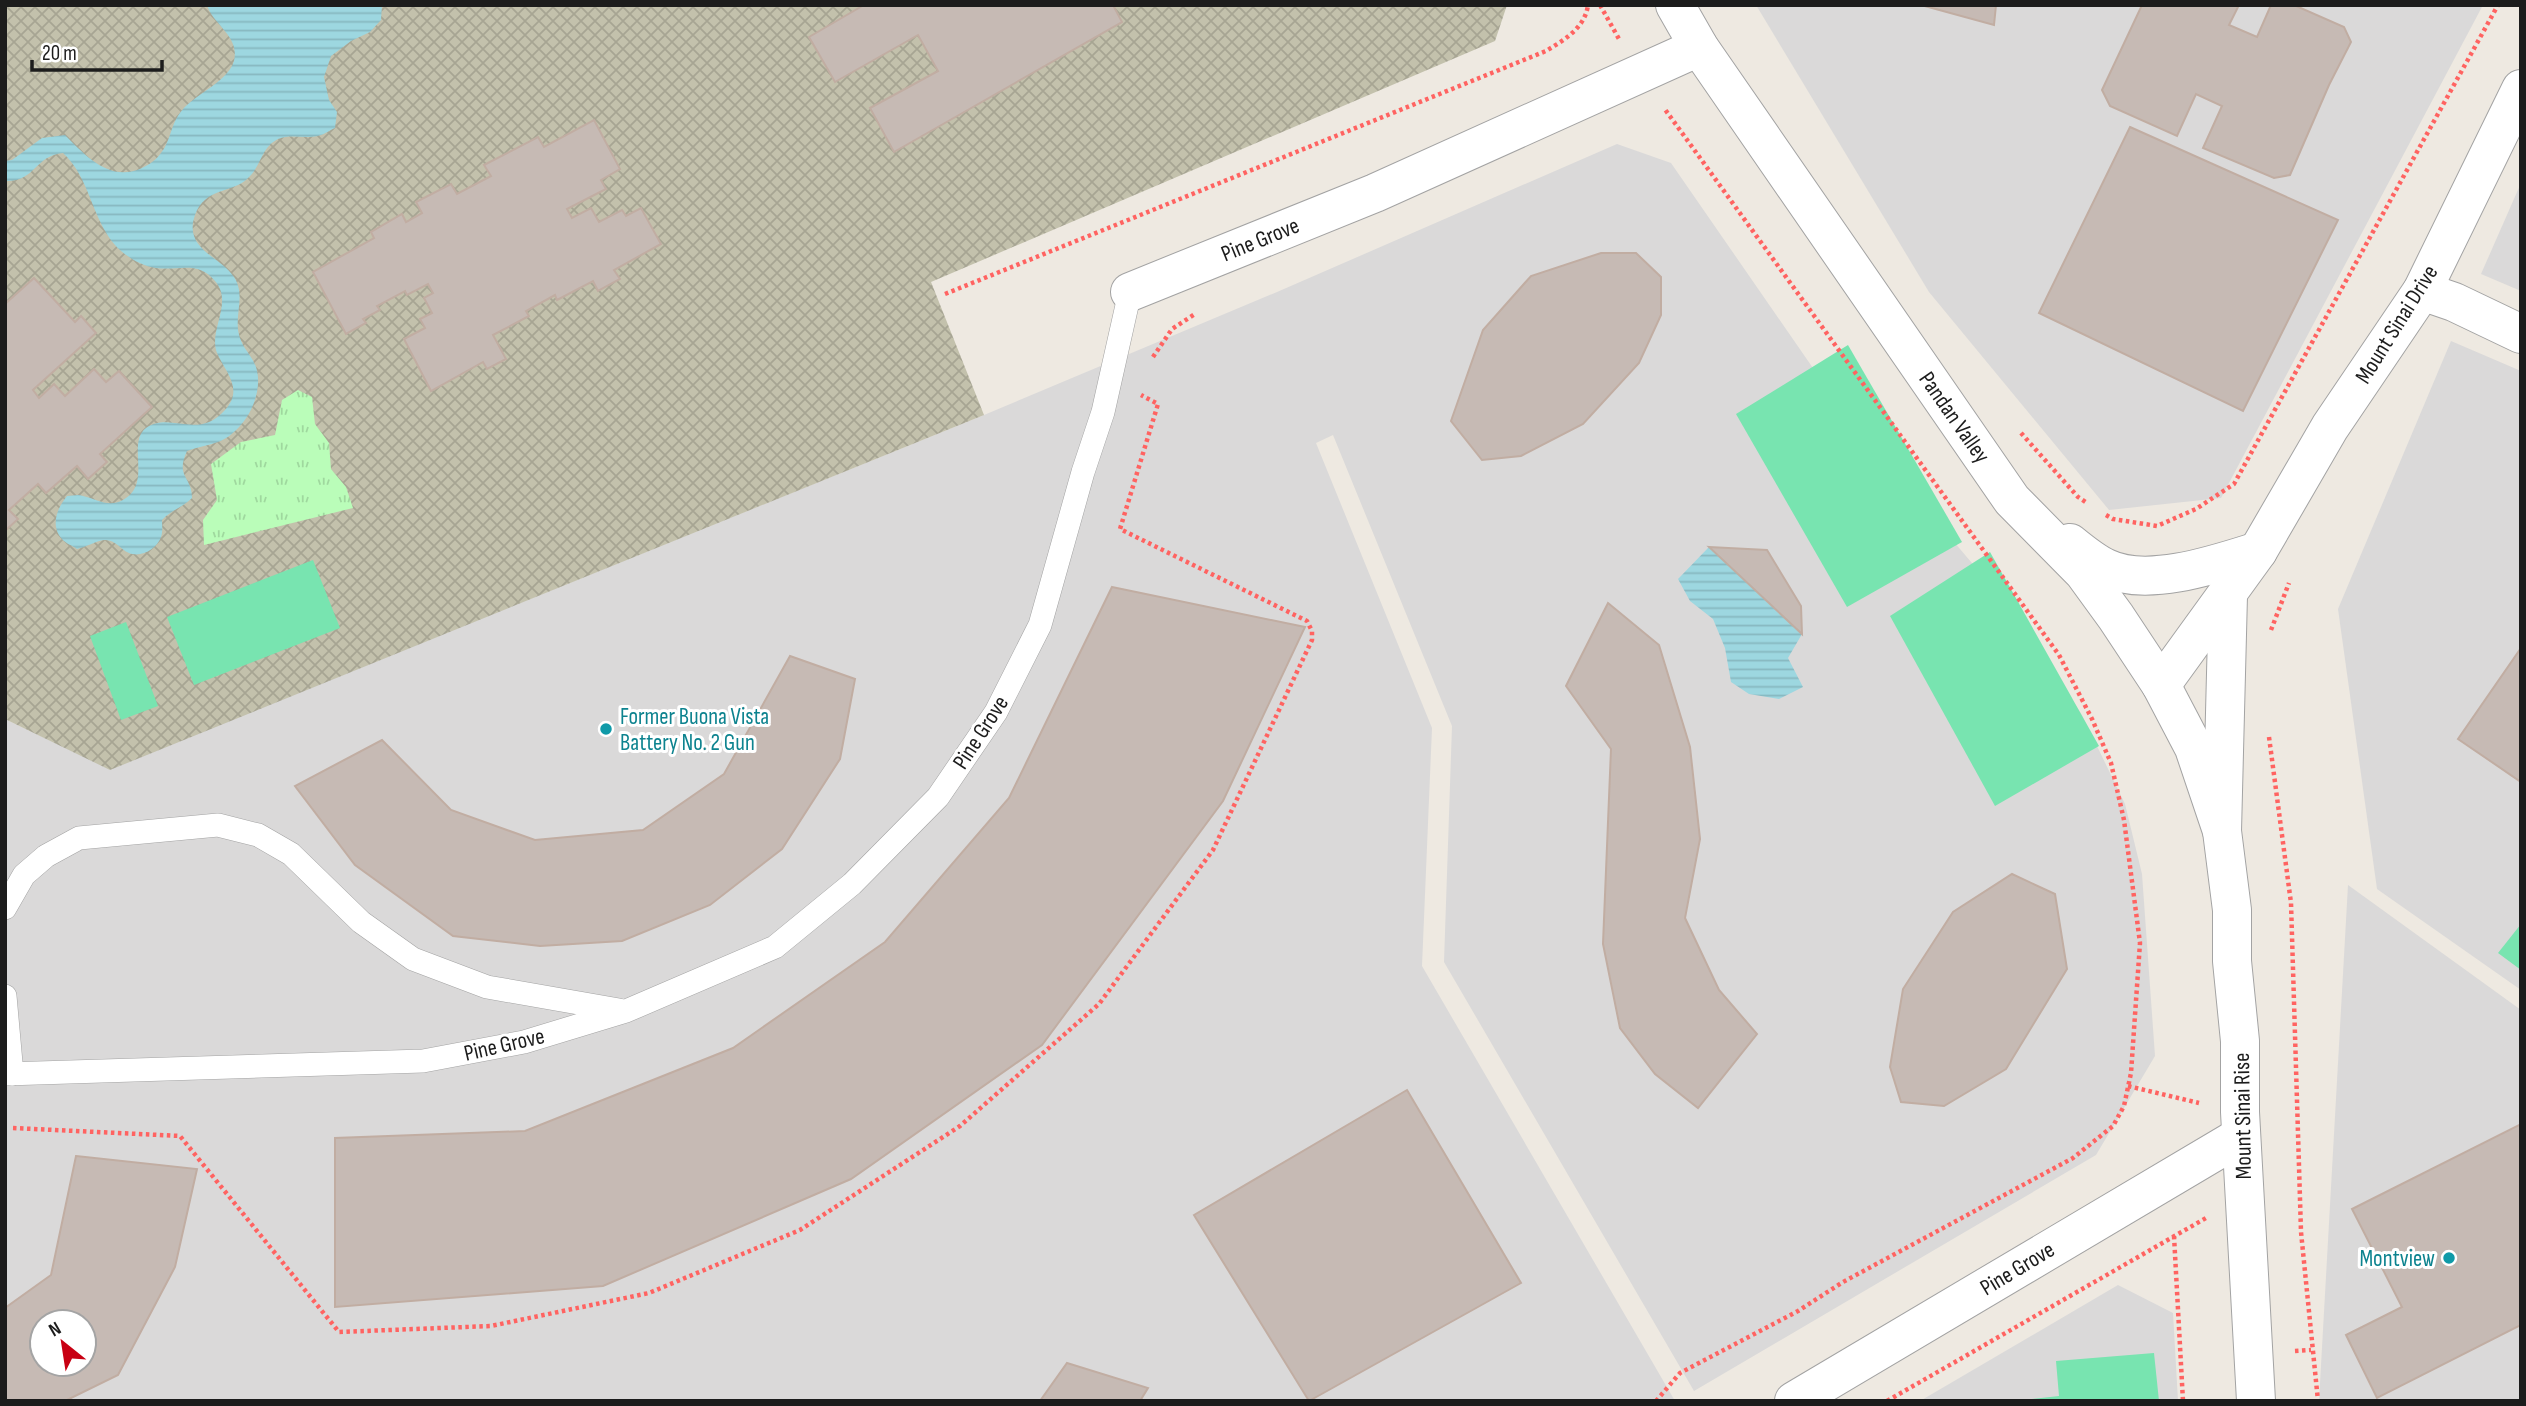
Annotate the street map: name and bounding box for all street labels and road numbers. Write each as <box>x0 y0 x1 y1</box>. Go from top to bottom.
street label: Pine Grove <box>1217 212 1304 268</box>
street label: Mount Sinai Drive <box>2349 260 2444 389</box>
street label: Pandan Valley <box>1913 367 1996 469</box>
street label: Pine Grove <box>947 691 1015 774</box>
street label: Pine Grove <box>461 1022 547 1068</box>
street label: Mount Sinai Rise <box>2228 1052 2258 1180</box>
street label: Pine Grove <box>1975 1236 2060 1302</box>

